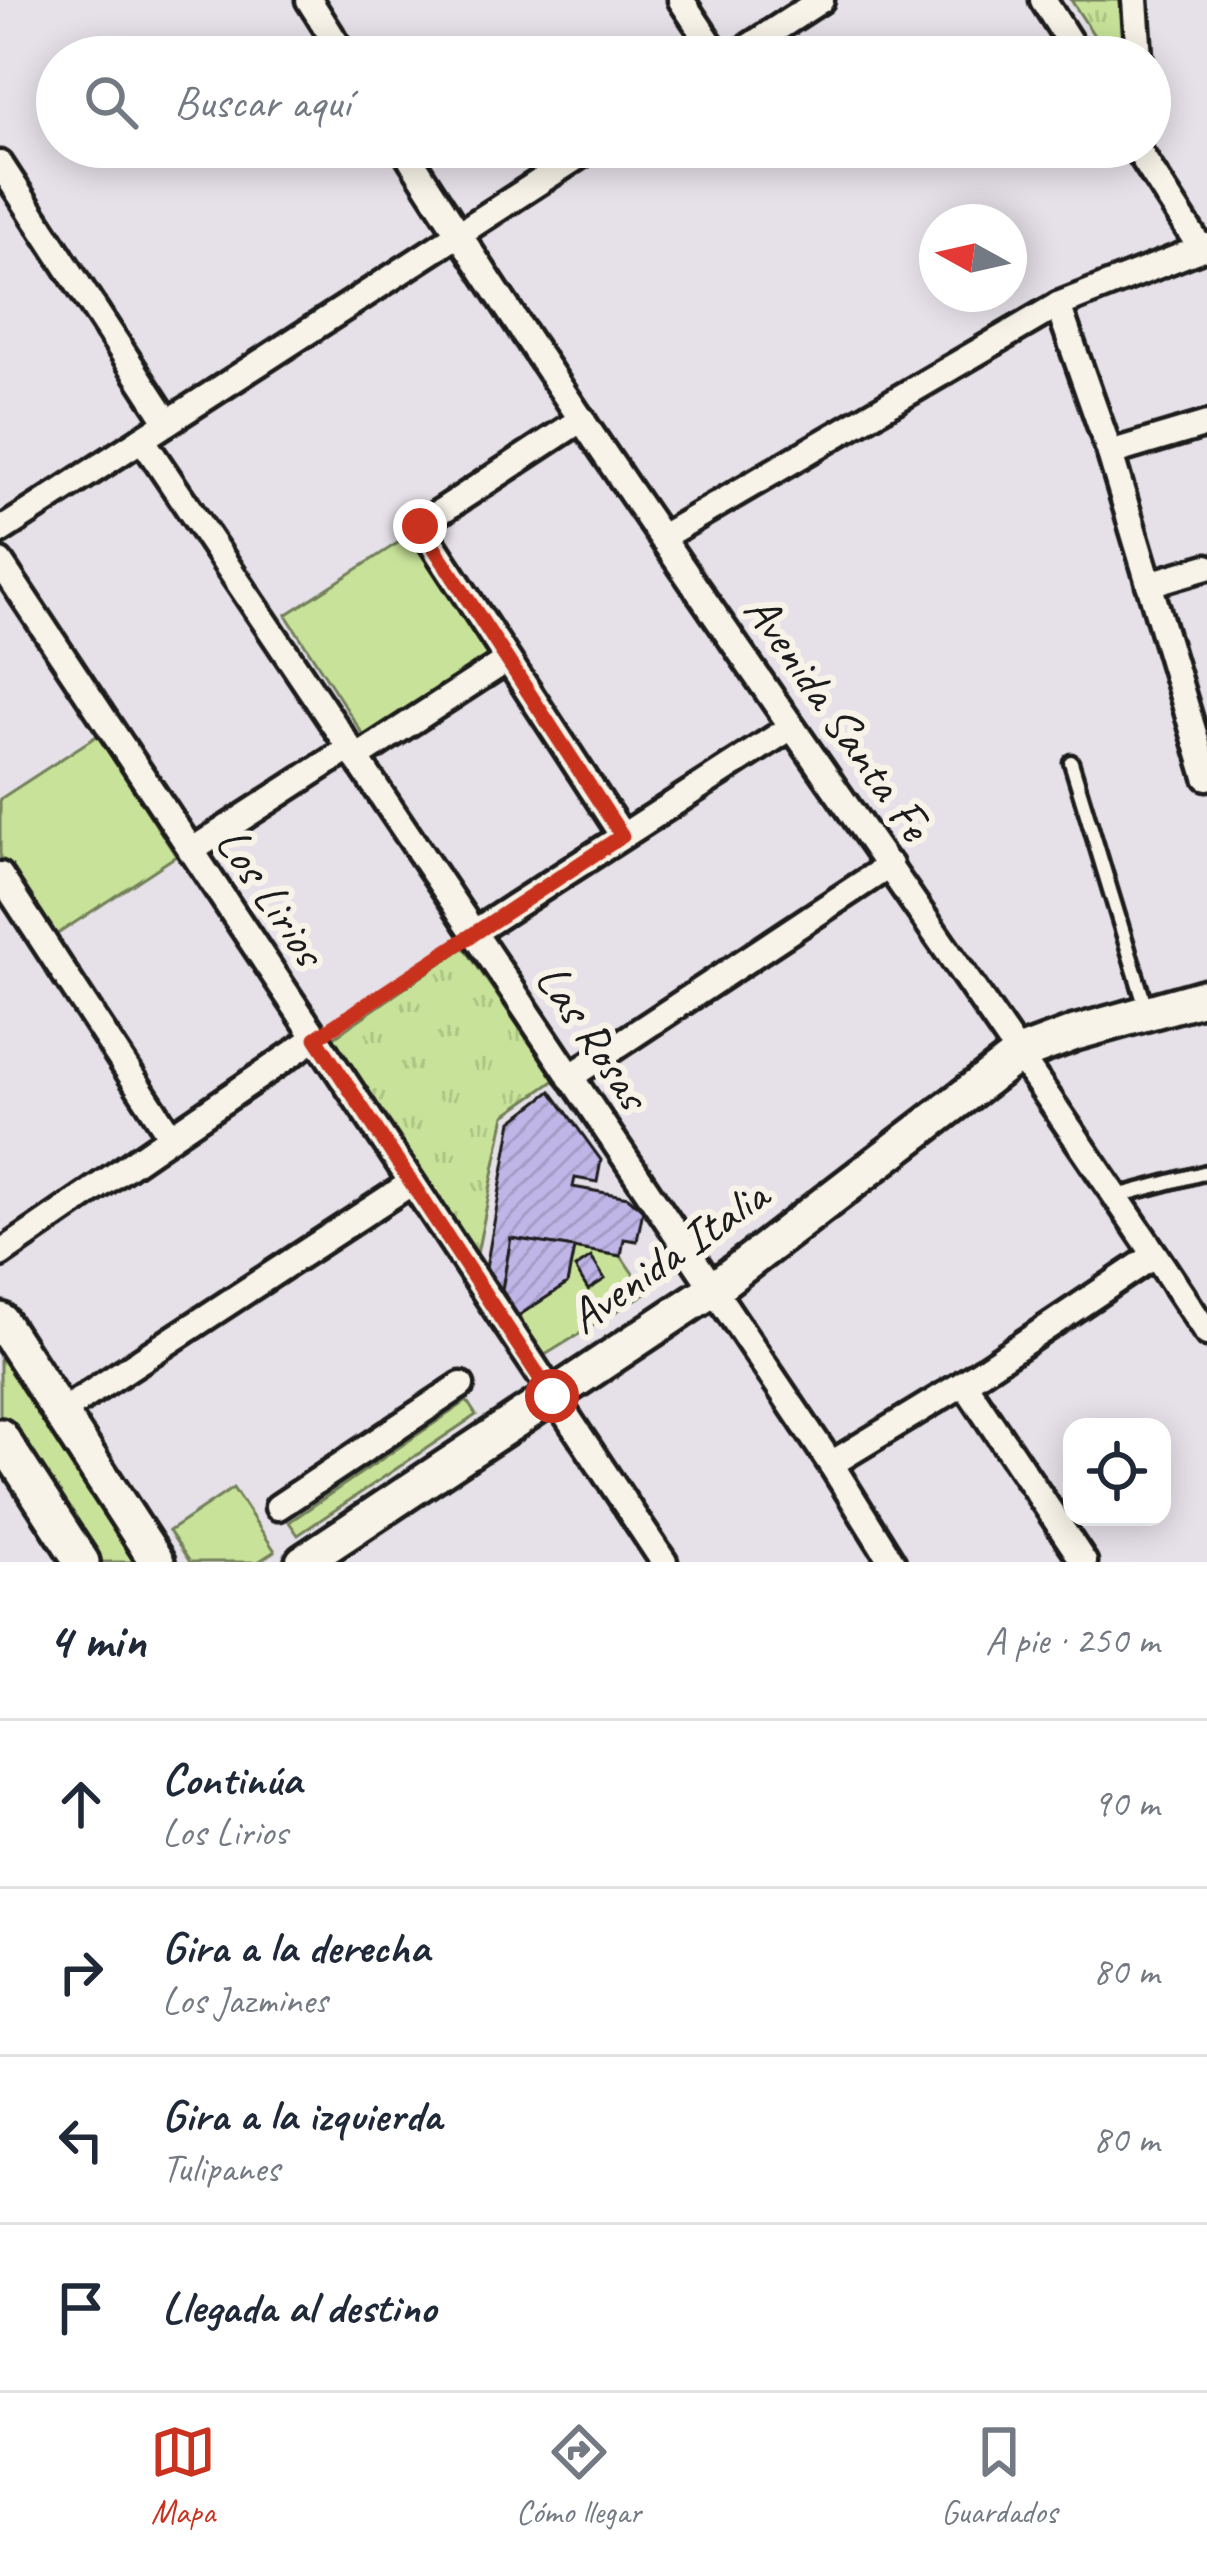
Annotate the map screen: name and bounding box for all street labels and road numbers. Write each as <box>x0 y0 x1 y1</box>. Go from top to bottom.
street label: Avenida Santa Fe <box>731 583 947 854</box>
street label: Los Lirios <box>203 815 341 980</box>
street label: Las Rosas <box>523 952 665 1123</box>
street label: Avenida Italia <box>557 1163 783 1346</box>

